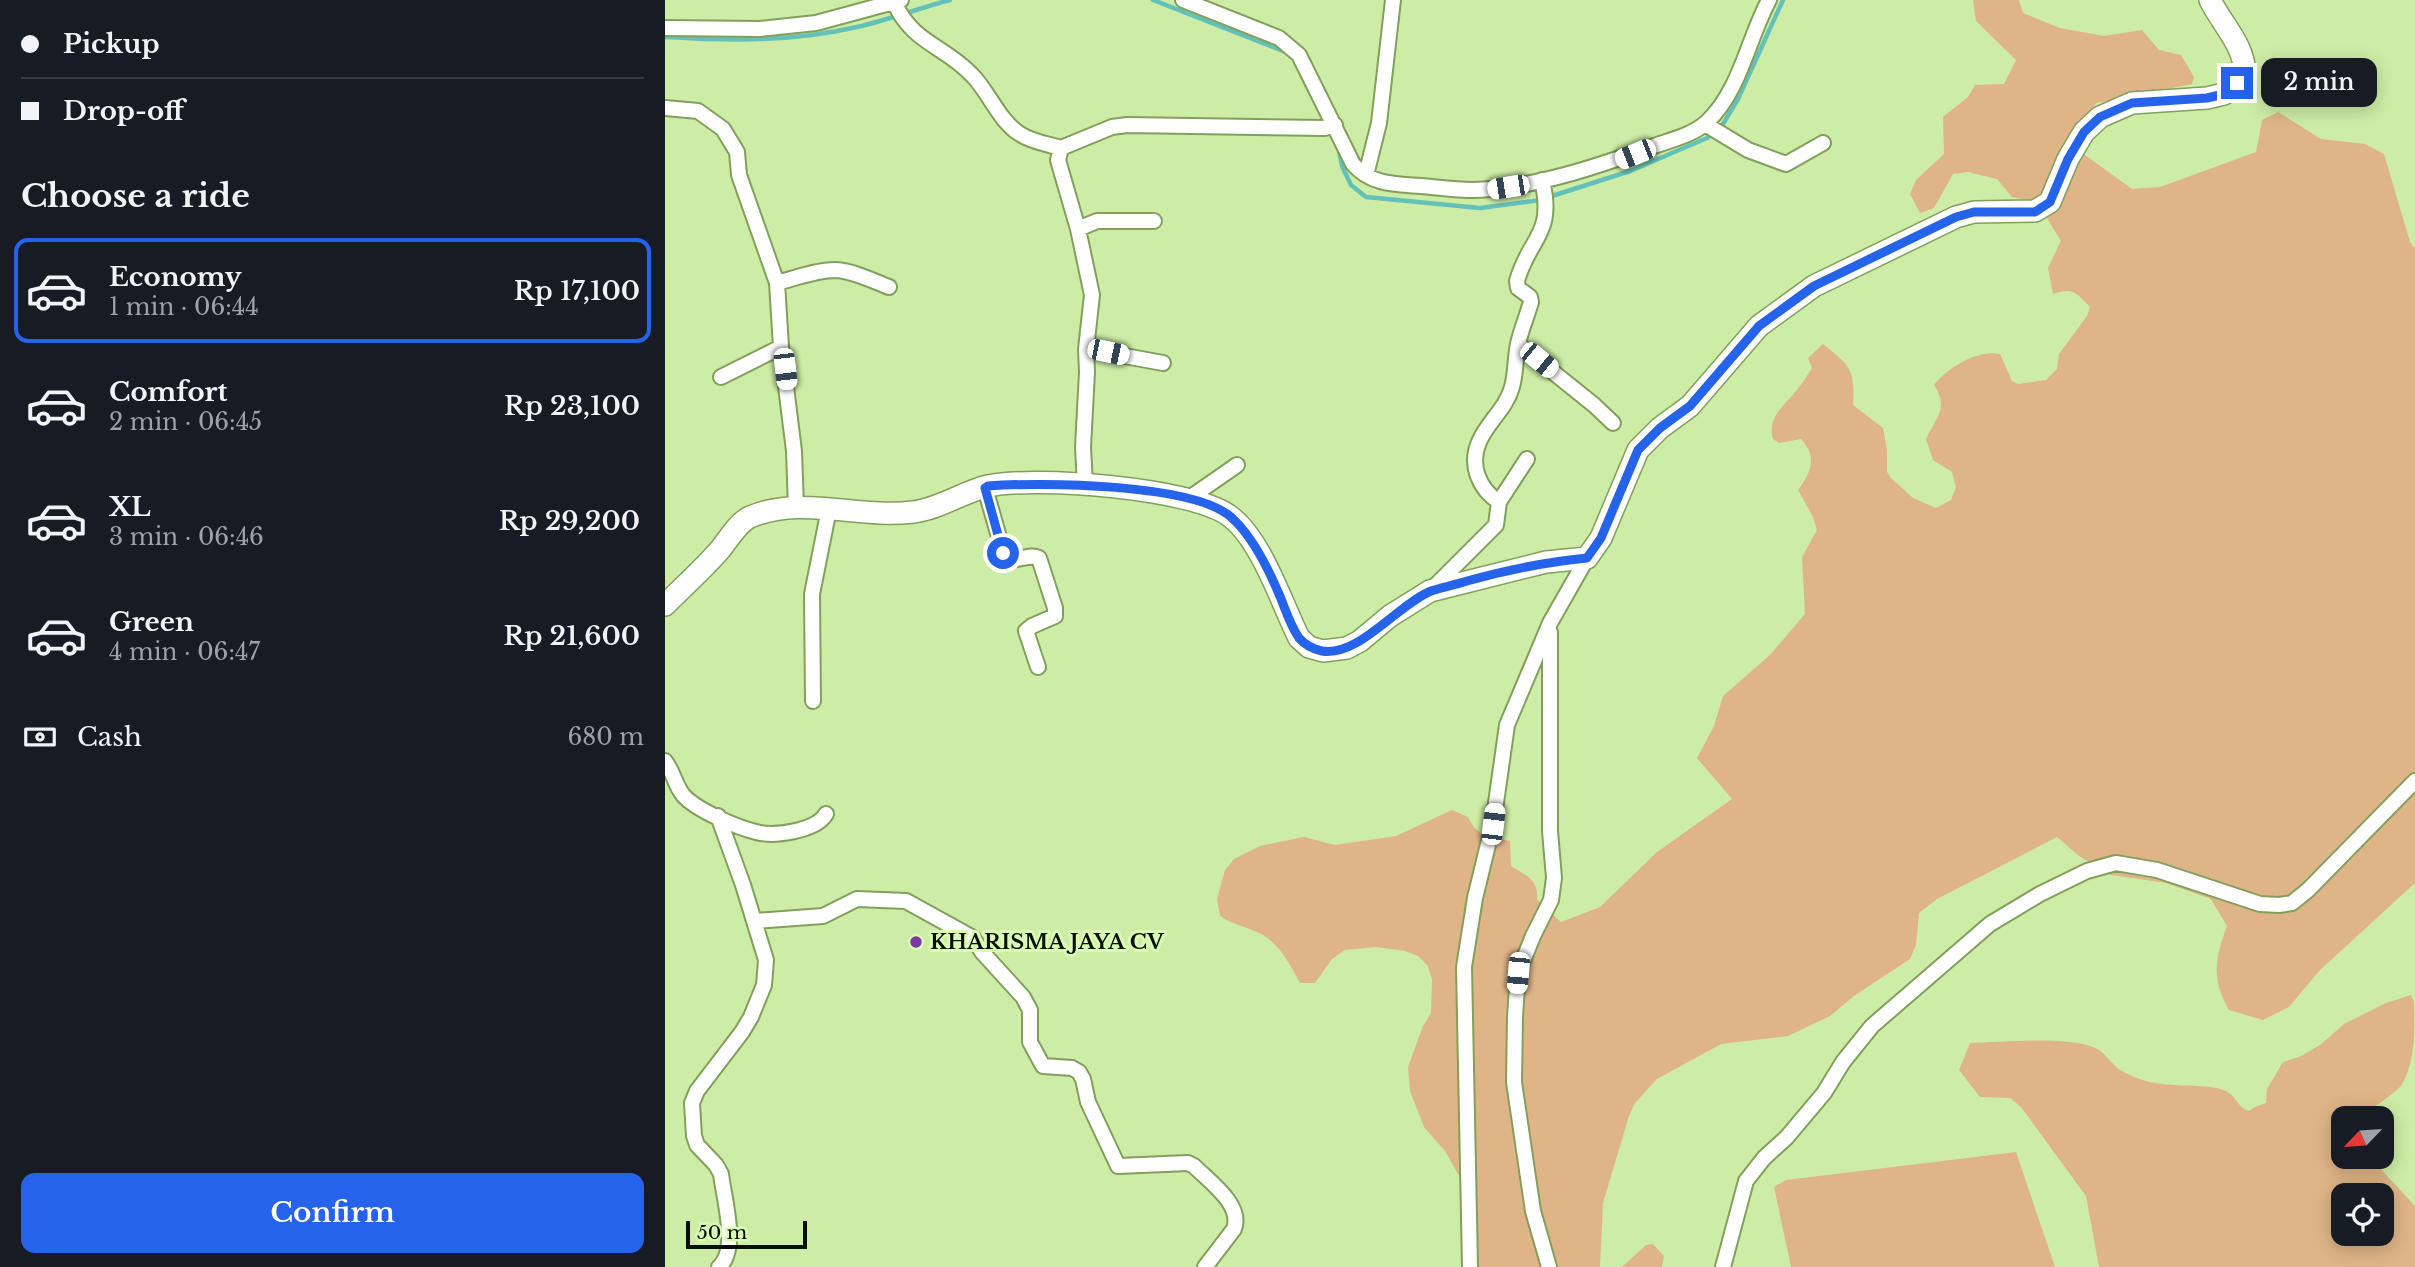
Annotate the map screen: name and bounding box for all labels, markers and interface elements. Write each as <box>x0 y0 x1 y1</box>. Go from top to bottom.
text: Pickup <box>63 28 160 60</box>
callout: 2 min <box>2261 58 2377 108</box>
route end <box>2221 67 2253 99</box>
text: 2 min <box>2284 68 2354 96</box>
text: Drop-off <box>63 95 184 127</box>
car <box>1612 136 1659 172</box>
car <box>1486 173 1531 201</box>
text: Choose a ride <box>21 176 250 216</box>
icon: car <box>25 259 88 322</box>
text: Economy <box>109 261 242 293</box>
text: Rp 17,100 <box>514 275 640 307</box>
text: 1 min · 06:44 <box>109 293 259 321</box>
car <box>1086 337 1131 367</box>
car <box>1517 339 1562 381</box>
car <box>773 347 798 391</box>
icon: car <box>25 374 88 437</box>
text: Comfort <box>109 376 227 408</box>
text: Rp 23,100 <box>504 390 640 422</box>
text: 2 min · 06:45 <box>109 408 262 436</box>
icon: car <box>25 489 88 552</box>
text: XL <box>109 491 151 523</box>
text: Rp 29,200 <box>499 505 640 537</box>
text: 3 min · 06:46 <box>109 523 264 551</box>
route start <box>987 537 1019 569</box>
icon: car <box>25 604 88 667</box>
text: Green <box>109 606 194 638</box>
text: Rp 21,600 <box>504 620 640 652</box>
text: 4 min · 06:47 <box>109 638 260 666</box>
icon: cash <box>21 718 59 756</box>
text: Cash <box>77 721 142 753</box>
text: 680 m <box>568 723 644 751</box>
car <box>1481 802 1506 846</box>
place label: KHARISMA JAYA CV <box>930 929 1165 955</box>
marker: KHARISMA JAYA CV <box>908 934 924 950</box>
car <box>1506 951 1531 995</box>
north arrow <box>2331 1106 2394 1169</box>
map controls <box>2331 1106 2394 1246</box>
button: Confirm <box>21 1173 644 1253</box>
button: locate <box>2331 1183 2394 1246</box>
scale bar <box>686 1218 807 1250</box>
text: 50 m <box>697 1221 747 1244</box>

